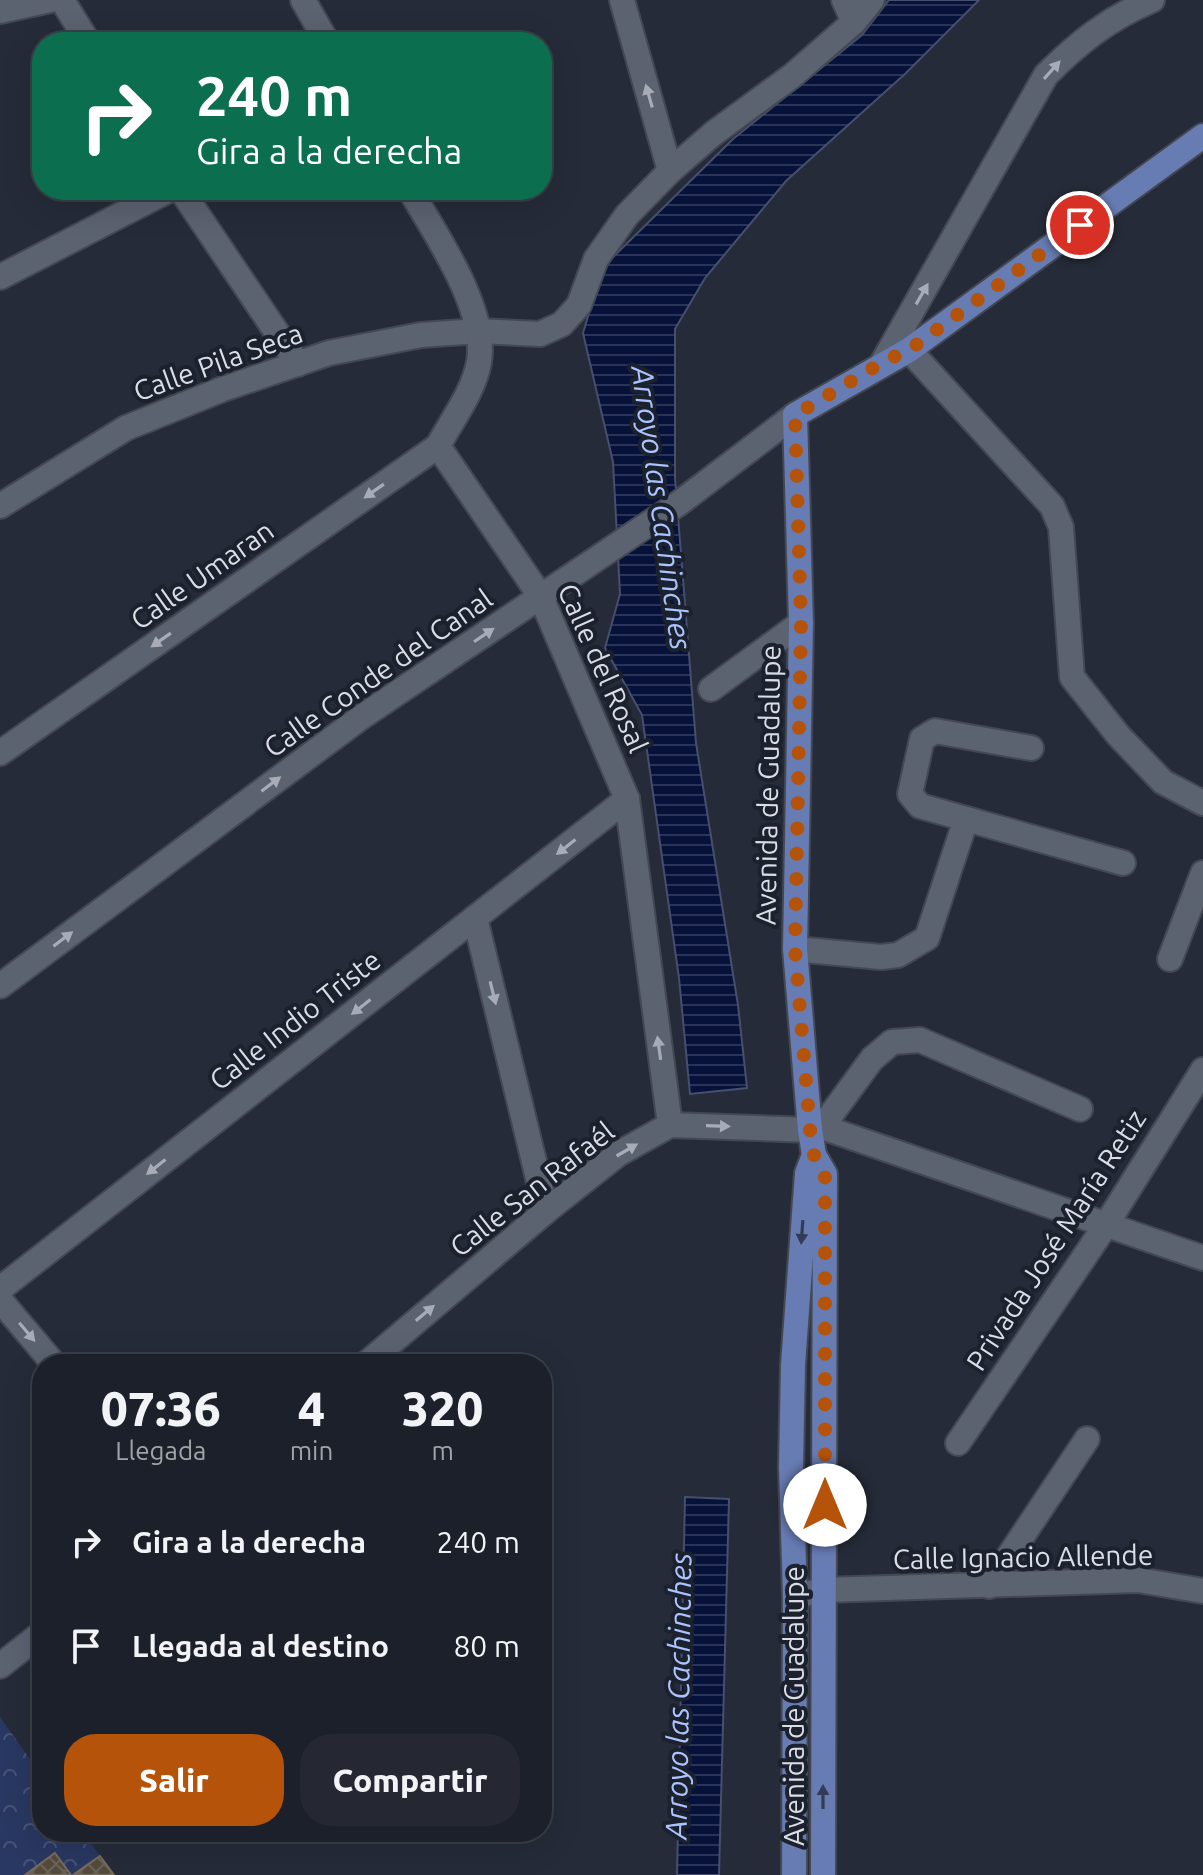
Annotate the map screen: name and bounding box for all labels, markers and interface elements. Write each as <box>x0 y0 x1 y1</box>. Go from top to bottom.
one-way arrow <box>1043 61 1061 80</box>
icon: right <box>64 64 168 168</box>
text: 240 m <box>196 64 352 127</box>
one-way arrow <box>642 83 655 107</box>
text: Gira a la derecha <box>196 130 462 171</box>
pin <box>1046 191 1114 259</box>
icon: arrive <box>1058 203 1102 247</box>
one-way arrow <box>915 283 929 305</box>
street label: Calle Pila Seca <box>129 317 306 406</box>
water label: Arroyo las Cachinches <box>625 362 699 652</box>
one-way arrow <box>363 482 384 498</box>
street label: Calle Umaran <box>125 514 279 635</box>
street label: Calle del Rosal <box>552 579 654 757</box>
street label: Calle Conde del Canal <box>258 582 498 763</box>
one-way arrow <box>473 628 495 643</box>
one-way arrow <box>151 632 172 647</box>
street label: Avenida de Guadalupe <box>750 645 785 925</box>
one-way arrow <box>261 777 281 793</box>
one-way arrow <box>556 839 576 855</box>
one-way arrow <box>52 932 73 948</box>
street label: Calle Indio Triste <box>203 943 386 1096</box>
one-way arrow <box>488 981 500 1006</box>
one-way arrow <box>351 998 371 1015</box>
one-way arrow <box>652 1035 665 1060</box>
street label: Privada José María Retiz <box>960 1104 1151 1376</box>
street label: Calle San Rafaél <box>444 1115 620 1262</box>
one-way arrow <box>706 1120 731 1133</box>
one-way arrow <box>616 1143 638 1157</box>
one-way arrow <box>146 1158 166 1175</box>
one-way arrow <box>795 1220 808 1245</box>
one-way arrow <box>415 1305 435 1323</box>
one-way arrow <box>18 1322 35 1342</box>
text: 07:36 <box>101 1381 221 1435</box>
text: 4 <box>298 1381 325 1435</box>
text: 320 <box>402 1381 483 1435</box>
text: Llegada <box>115 1436 206 1465</box>
text: min <box>290 1436 333 1465</box>
text: m <box>431 1436 454 1465</box>
position arrow <box>783 1463 867 1547</box>
icon: right <box>64 1520 108 1564</box>
text: Gira a la derecha <box>132 1525 366 1559</box>
text: 240 m <box>436 1525 520 1559</box>
street label: Calle Ignacio Allende <box>892 1539 1154 1574</box>
water label: Arroyo las Cachinches <box>658 1552 698 1841</box>
street label: Avenida de Guadalupe <box>778 1566 809 1846</box>
icon: arrive <box>64 1624 108 1668</box>
text: Llegada al destino <box>132 1629 389 1663</box>
text: 80 m <box>453 1629 520 1663</box>
button: Salir <box>64 1734 284 1826</box>
button: Compartir <box>300 1734 520 1826</box>
one-way arrow <box>817 1784 829 1809</box>

